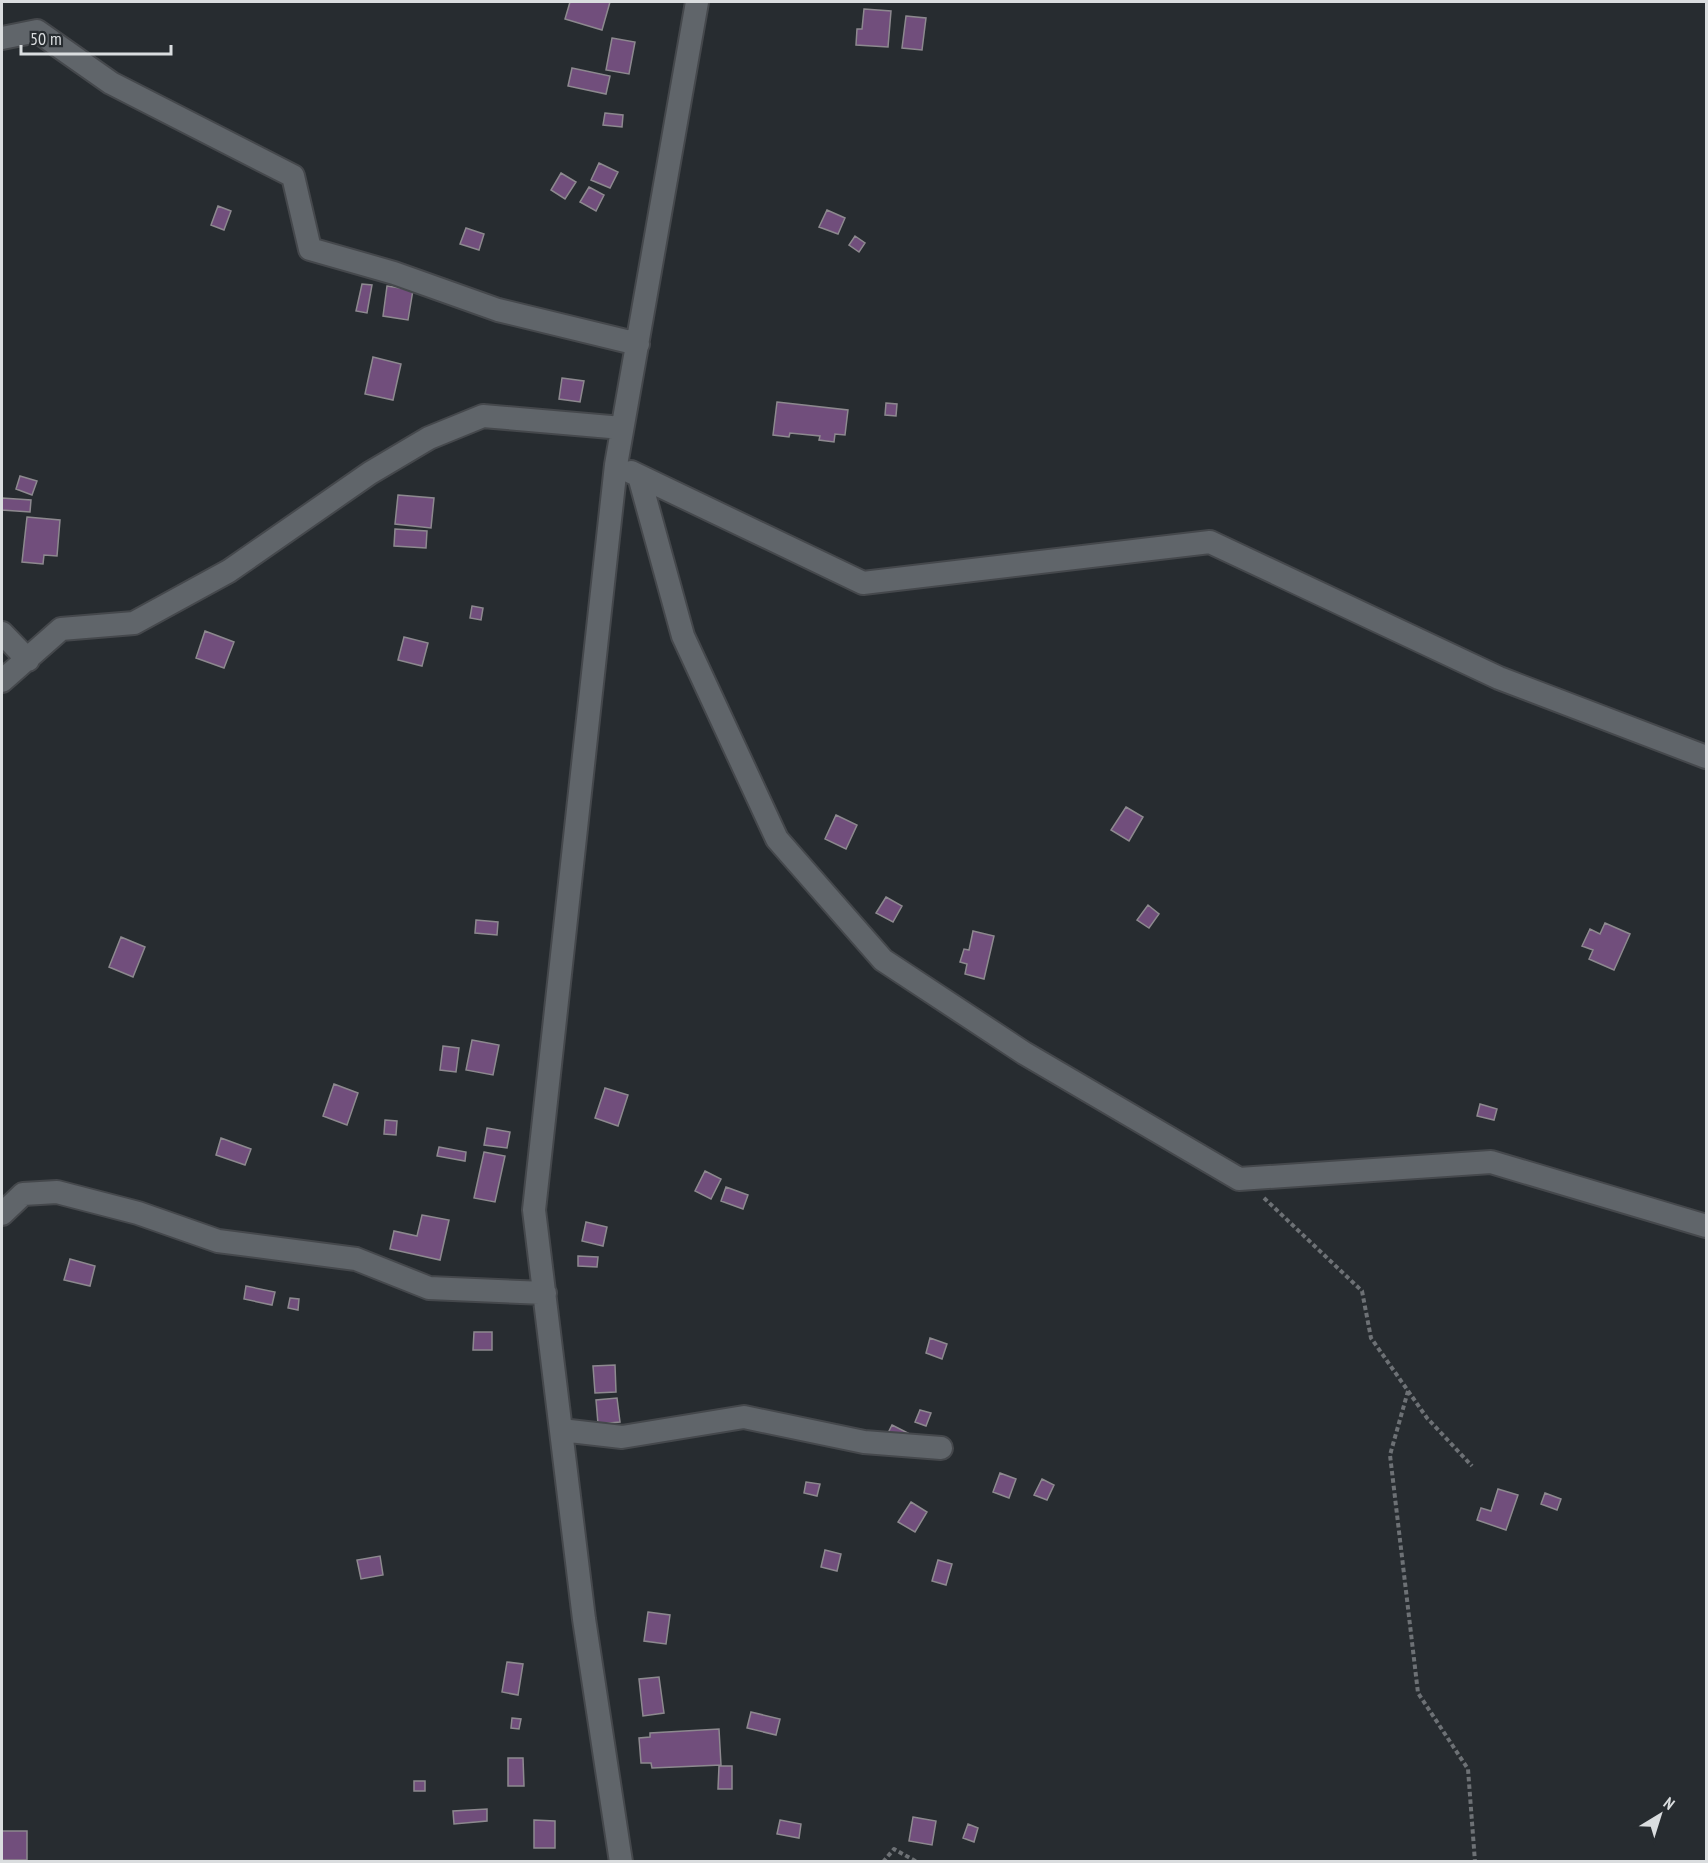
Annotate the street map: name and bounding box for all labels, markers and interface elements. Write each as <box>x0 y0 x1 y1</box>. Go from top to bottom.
scale bar <box>21 18 171 56</box>
text: 50 m <box>30 27 62 50</box>
north arrow <box>1630 1785 1690 1845</box>
text: N <box>1660 1793 1679 1814</box>

